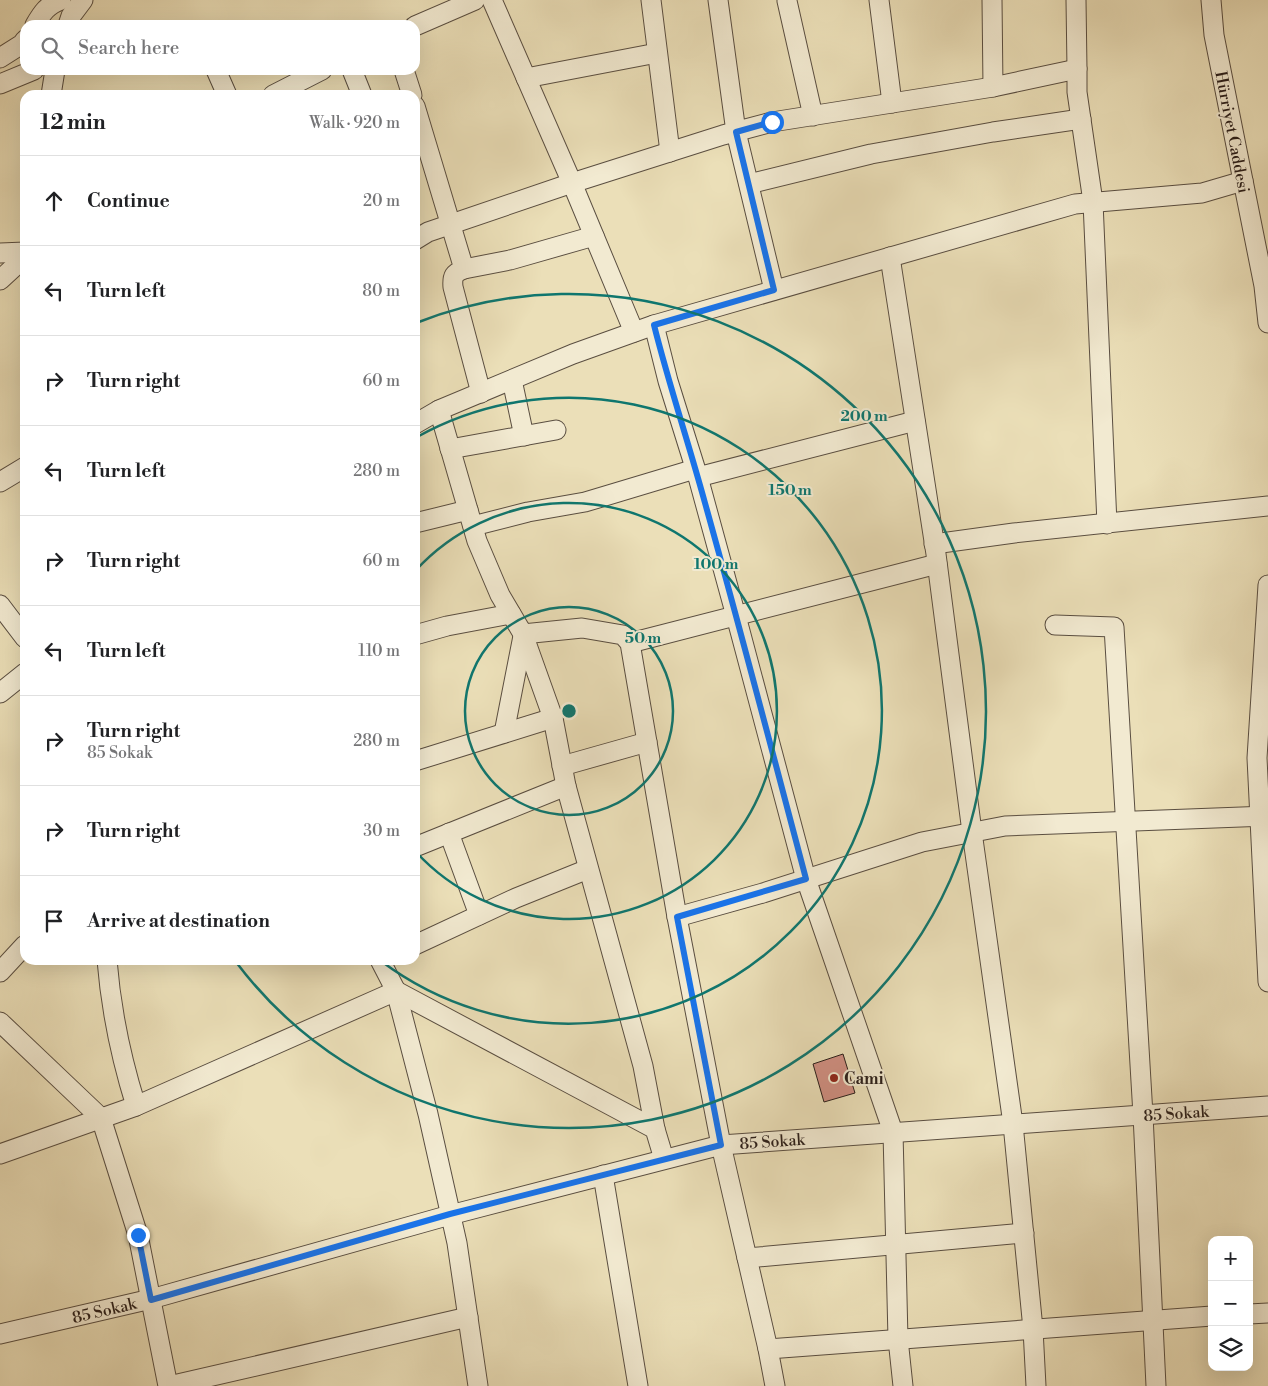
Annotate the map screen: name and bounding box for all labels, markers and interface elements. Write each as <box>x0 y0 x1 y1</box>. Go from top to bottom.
search box <box>20 20 420 75</box>
icon: search <box>38 34 66 62</box>
text: Search here <box>78 36 179 60</box>
street label: Hürriyet Caddesi <box>1210 69 1254 195</box>
text: 12 min <box>40 110 106 136</box>
route start <box>761 111 784 134</box>
text: Walk · 920 m <box>309 113 400 133</box>
icon: ahead <box>40 187 68 215</box>
text: Continue <box>87 189 170 213</box>
text: 20 m <box>363 191 400 211</box>
icon: left <box>40 277 68 305</box>
text: Turn left <box>87 279 166 303</box>
text: 80 m <box>362 281 400 301</box>
icon: right <box>40 367 68 395</box>
text: Turn right <box>87 369 180 393</box>
text: 60 m <box>362 371 400 391</box>
text: 200 m <box>840 407 888 426</box>
icon: left <box>40 457 68 485</box>
text: Turn left <box>87 459 166 483</box>
text: 280 m <box>353 461 400 481</box>
text: 150 m <box>768 481 812 500</box>
icon: right <box>40 547 68 575</box>
text: Turn right <box>87 549 180 573</box>
text: 60 m <box>362 551 400 571</box>
text: 100 m <box>694 555 739 574</box>
text: 50 m <box>625 629 661 648</box>
icon: left <box>40 637 68 665</box>
text: Turn left <box>87 639 166 663</box>
text: 110 m <box>358 641 400 661</box>
centre of rings <box>560 702 578 720</box>
text: Turn right <box>87 719 180 743</box>
icon: right <box>40 727 68 755</box>
text: 280 m <box>353 731 400 751</box>
text: 85 Sokak <box>87 743 152 763</box>
icon: right <box>40 817 68 845</box>
text: Turn right <box>87 819 180 843</box>
text: 30 m <box>363 821 400 841</box>
icon: arrive <box>40 907 68 935</box>
text: Arrive at destination <box>87 909 270 933</box>
place label: Cami <box>844 1069 884 1089</box>
marker: Cami <box>828 1072 840 1084</box>
street label: 85 Sokak <box>1143 1102 1211 1126</box>
street label: 85 Sokak <box>739 1130 807 1154</box>
route end <box>127 1224 150 1247</box>
map controls <box>1208 1236 1253 1371</box>
button: + <box>1208 1236 1253 1281</box>
button: − <box>1208 1281 1253 1326</box>
street label: 85 Sokak <box>70 1294 140 1328</box>
button: layers <box>1208 1326 1253 1371</box>

